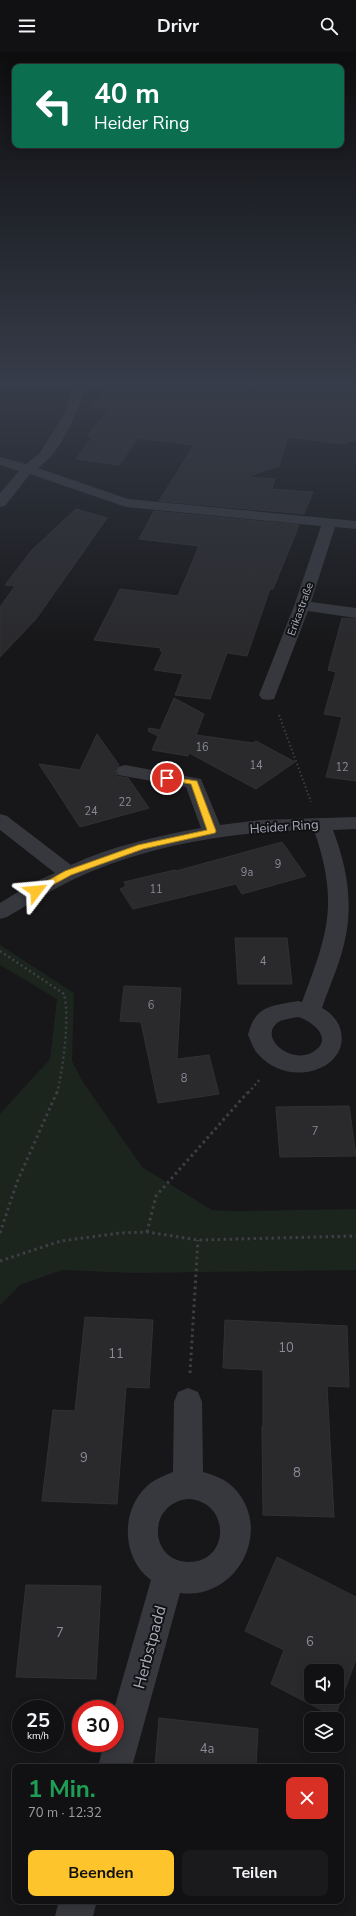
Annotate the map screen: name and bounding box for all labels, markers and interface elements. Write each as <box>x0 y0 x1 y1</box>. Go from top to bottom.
text: Drivr <box>157 14 199 38</box>
icon: menu <box>16 15 38 37</box>
icon: search <box>318 15 340 37</box>
text: 40 m <box>94 75 160 113</box>
icon: left <box>28 80 80 132</box>
text: Heider Ring <box>94 111 190 135</box>
street label: Erikastraße <box>284 580 317 638</box>
house number: 16 <box>195 740 209 755</box>
house number: 14 <box>249 758 263 773</box>
house number: 12 <box>335 760 349 775</box>
pin <box>150 761 184 795</box>
icon: arrive <box>156 767 178 789</box>
house number: 22 <box>118 795 132 810</box>
house number: 24 <box>84 804 98 819</box>
street label: Heider Ring <box>249 816 319 838</box>
house number: 9 <box>275 857 281 872</box>
house number: 9a <box>241 865 253 880</box>
position arrow <box>15 870 57 912</box>
house number: 11 <box>149 882 163 897</box>
house number: 4 <box>260 954 267 969</box>
house number: 6 <box>148 998 155 1013</box>
house number: 8 <box>181 1071 188 1086</box>
house number: 7 <box>312 1124 318 1139</box>
house number: 10 <box>278 1339 294 1357</box>
house number: 11 <box>108 1345 124 1363</box>
house number: 9 <box>80 1449 88 1467</box>
house number: 8 <box>293 1464 301 1482</box>
street label: Herbstpadd <box>128 1603 172 1691</box>
house number: 7 <box>56 1624 64 1642</box>
house number: 6 <box>306 1633 314 1651</box>
map controls <box>304 1664 344 1752</box>
button: sound <box>304 1664 344 1704</box>
speed limit sign: 30 <box>72 1700 124 1752</box>
text: 25 <box>26 1707 50 1734</box>
button: layers <box>304 1712 344 1752</box>
text: km/h <box>27 1729 49 1743</box>
house number: 4a <box>200 1740 214 1758</box>
text: 1 Min. <box>28 1773 96 1805</box>
button: close <box>286 1777 328 1819</box>
text: 70 m · 12:32 <box>28 1804 102 1822</box>
button: Beenden <box>28 1850 174 1896</box>
button: Teilen <box>182 1850 328 1896</box>

